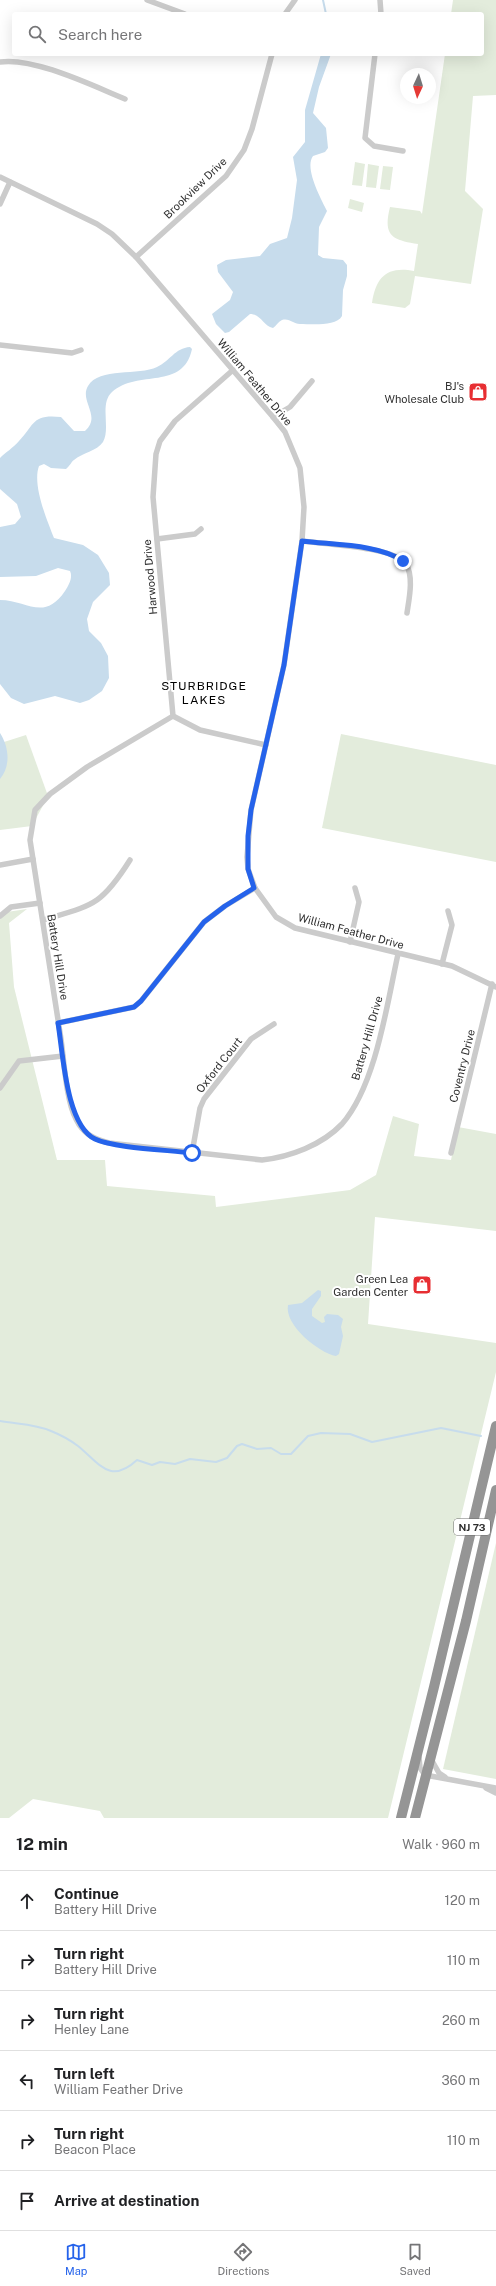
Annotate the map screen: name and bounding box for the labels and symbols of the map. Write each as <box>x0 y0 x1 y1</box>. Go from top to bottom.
north arrow <box>400 68 436 104</box>
street label: Brookview Drive <box>161 155 229 221</box>
street label: William Feather Drive <box>215 336 295 428</box>
place label: BJ's Wholesale Club <box>384 380 464 405</box>
shop icon: BJ's Wholesale Club <box>467 381 489 403</box>
street label: Harwood Drive <box>141 539 159 615</box>
route end <box>394 552 412 570</box>
district label: STURBRIDGE LAKES <box>161 679 247 707</box>
street label: William Feather Drive <box>297 911 405 951</box>
street label: Battery Hill Drive <box>45 913 71 1001</box>
street label: Battery Hill Drive <box>349 995 385 1081</box>
street label: Coventry Drive <box>447 1028 477 1104</box>
street label: Oxford Court <box>194 1035 244 1095</box>
route start <box>183 1144 201 1162</box>
place label: Green Lea Garden Center <box>333 1273 408 1298</box>
shop icon: Green Lea Garden Center <box>411 1274 433 1296</box>
road number: NJ 73 <box>454 1519 490 1535</box>

